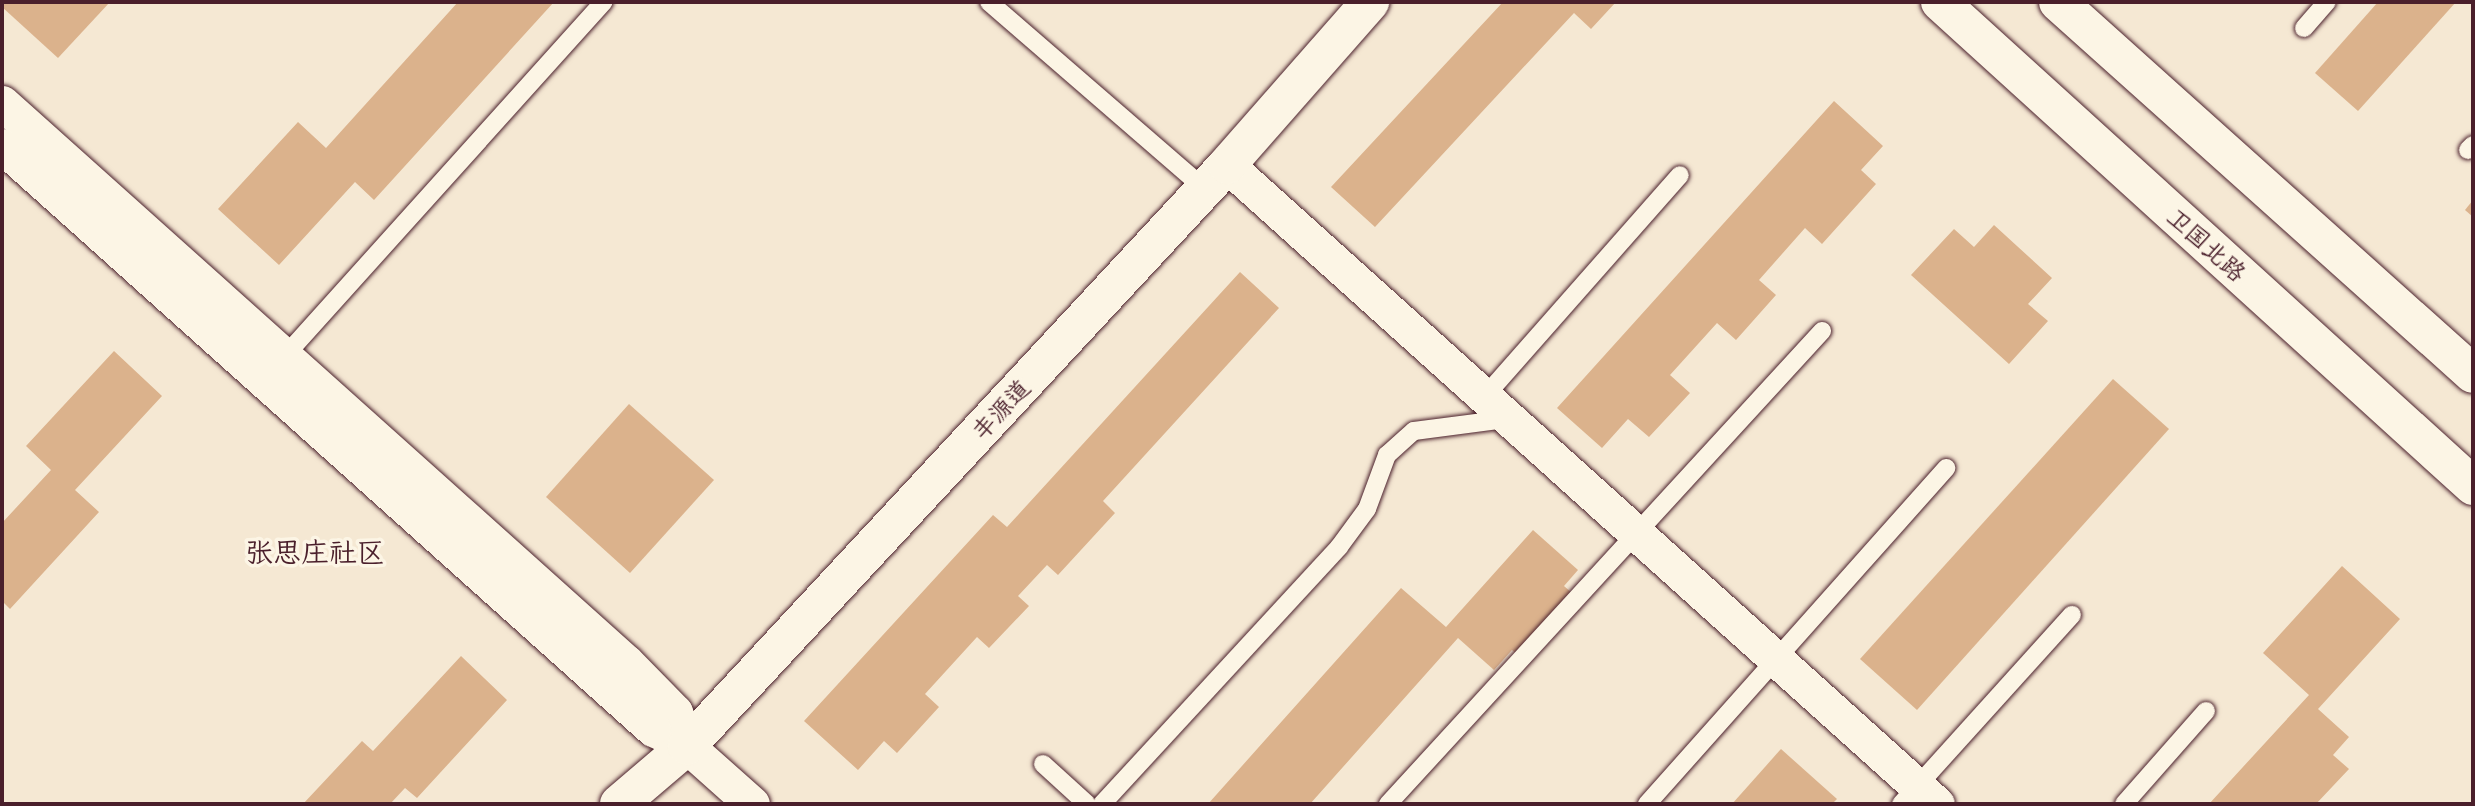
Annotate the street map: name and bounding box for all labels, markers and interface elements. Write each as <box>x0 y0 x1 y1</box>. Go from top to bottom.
street label: 卫国北路 <box>2162 201 2252 287</box>
street label: 丰源道 <box>965 373 1035 445</box>
district label: 张思庄社区 <box>245 534 385 568</box>

